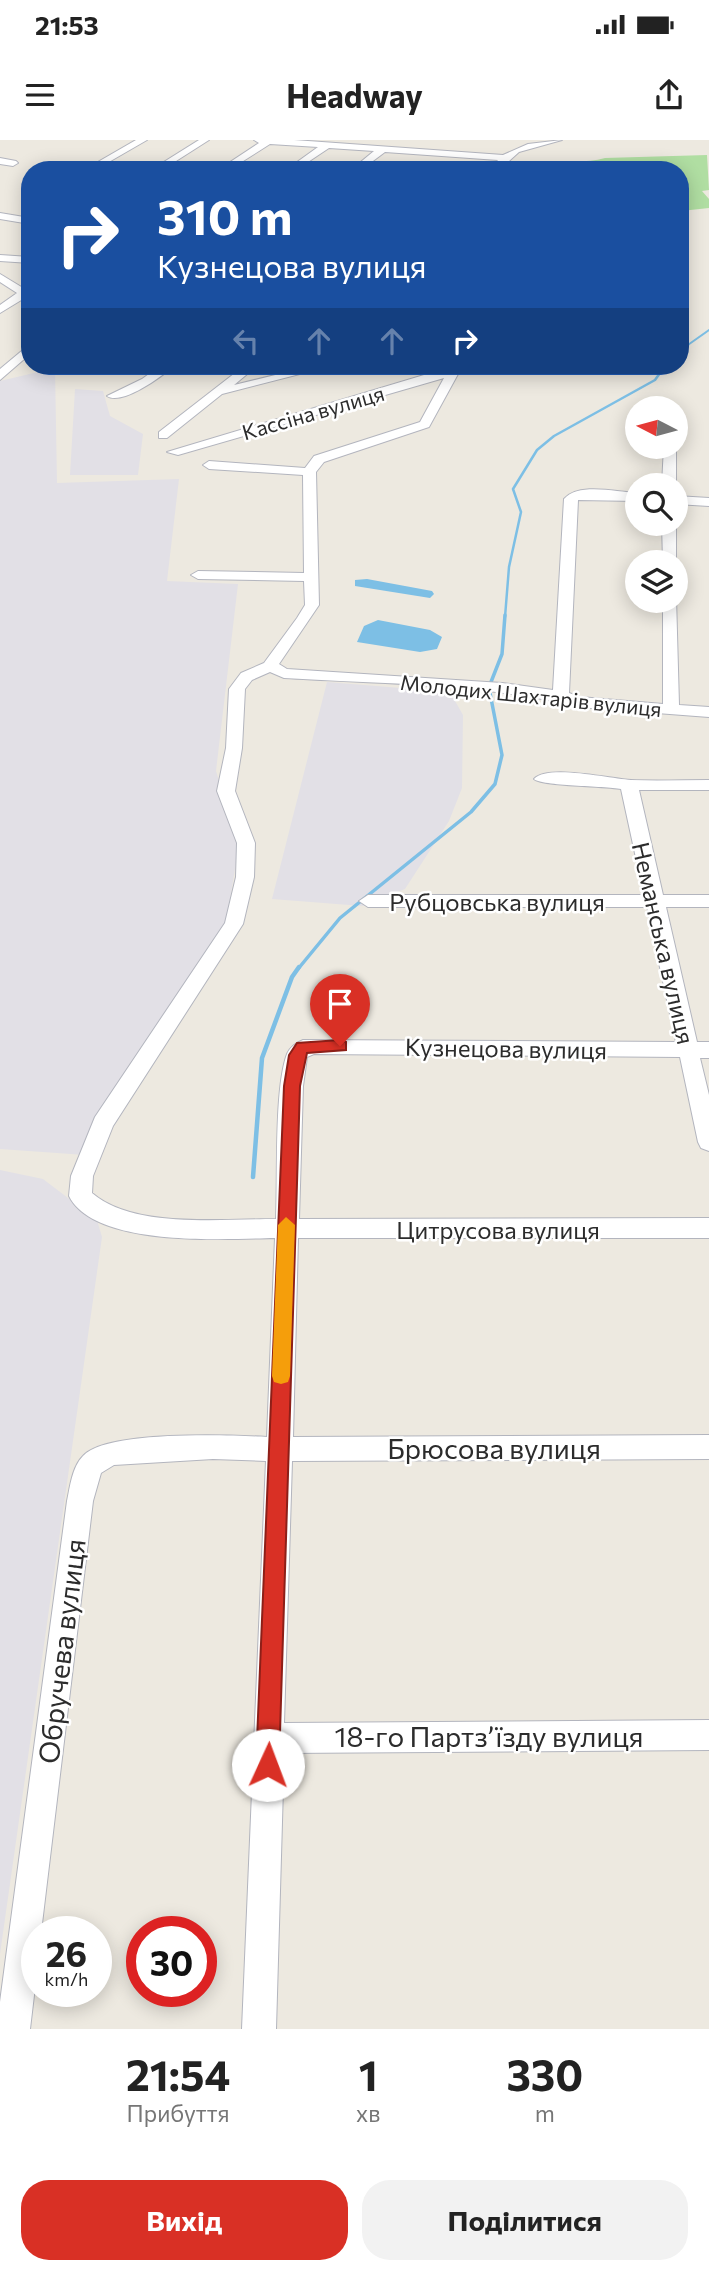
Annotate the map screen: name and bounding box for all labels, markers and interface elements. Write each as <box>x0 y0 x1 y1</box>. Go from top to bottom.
text: 21:53 <box>35 9 99 40</box>
text: Headway <box>286 75 423 115</box>
icon: menu <box>21 76 59 114</box>
icon: share <box>650 76 688 114</box>
text: 310 m <box>157 185 292 245</box>
icon: right <box>42 189 133 280</box>
text: Кузнецова вулиця <box>157 245 427 285</box>
icon: left <box>227 322 265 360</box>
icon: ahead <box>300 322 338 360</box>
icon: ahead <box>373 322 411 360</box>
icon: right <box>446 322 484 360</box>
street label: Кассіна вулиця <box>239 380 387 444</box>
north arrow <box>625 396 688 458</box>
map controls <box>625 396 688 613</box>
button: search <box>625 473 688 536</box>
button: layers <box>625 550 688 613</box>
street label: Молодих Шахтарів вулиця <box>399 669 663 721</box>
street label: Неманська вулиця <box>627 839 701 1047</box>
street label: Рубцовська вулиця <box>389 887 605 916</box>
pin <box>310 974 370 1046</box>
icon: arrive <box>321 985 359 1023</box>
street label: Кузнецова вулиця <box>405 1032 607 1064</box>
street label: Цитрусова вулиця <box>396 1215 600 1244</box>
street label: Брюсова вулиця <box>387 1431 601 1465</box>
street label: Обручева вулиця <box>30 1537 92 1765</box>
street label: 18-го Партз’їзду вулиця <box>335 1719 643 1753</box>
position arrow <box>231 1728 305 1802</box>
speed limit sign: 30 <box>126 1916 217 2007</box>
text: 26 <box>46 1931 87 1974</box>
text: km/h <box>45 1968 88 1990</box>
text: 21:54 <box>126 2048 230 2100</box>
text: 1 <box>359 2048 378 2100</box>
text: 330 <box>506 2048 583 2100</box>
text: Прибуття <box>127 2099 230 2127</box>
text: хв <box>356 2099 381 2127</box>
text: m <box>535 2099 555 2127</box>
button: Вихід <box>21 2180 348 2260</box>
button: Поділитися <box>362 2180 688 2260</box>

